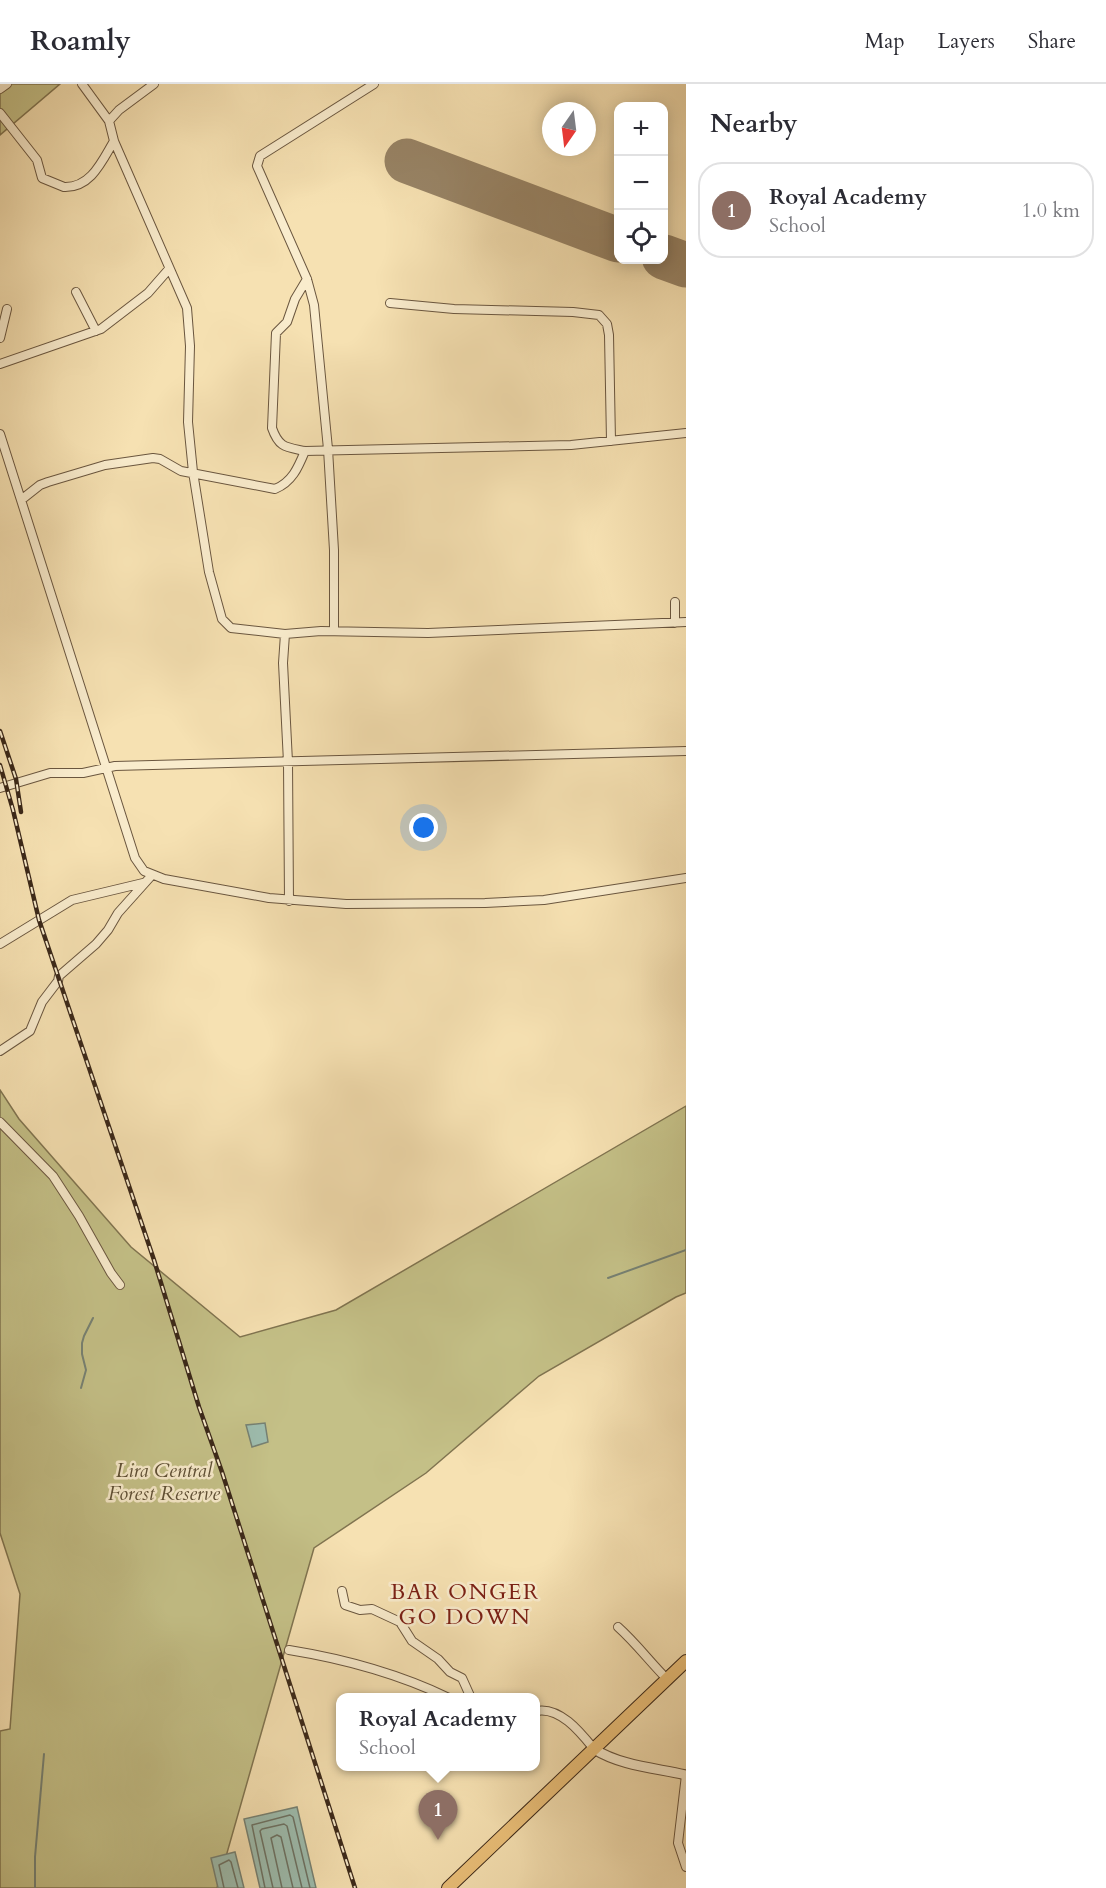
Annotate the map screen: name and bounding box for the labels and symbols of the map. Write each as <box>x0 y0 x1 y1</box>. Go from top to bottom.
north arrow <box>542 102 596 156</box>
your location <box>409 813 438 842</box>
park label: Lira Central Forest Reserve <box>108 1457 220 1507</box>
district label: BAR ONGER GO DOWN <box>390 1577 540 1632</box>
pin: 1 <box>418 1790 458 1840</box>

